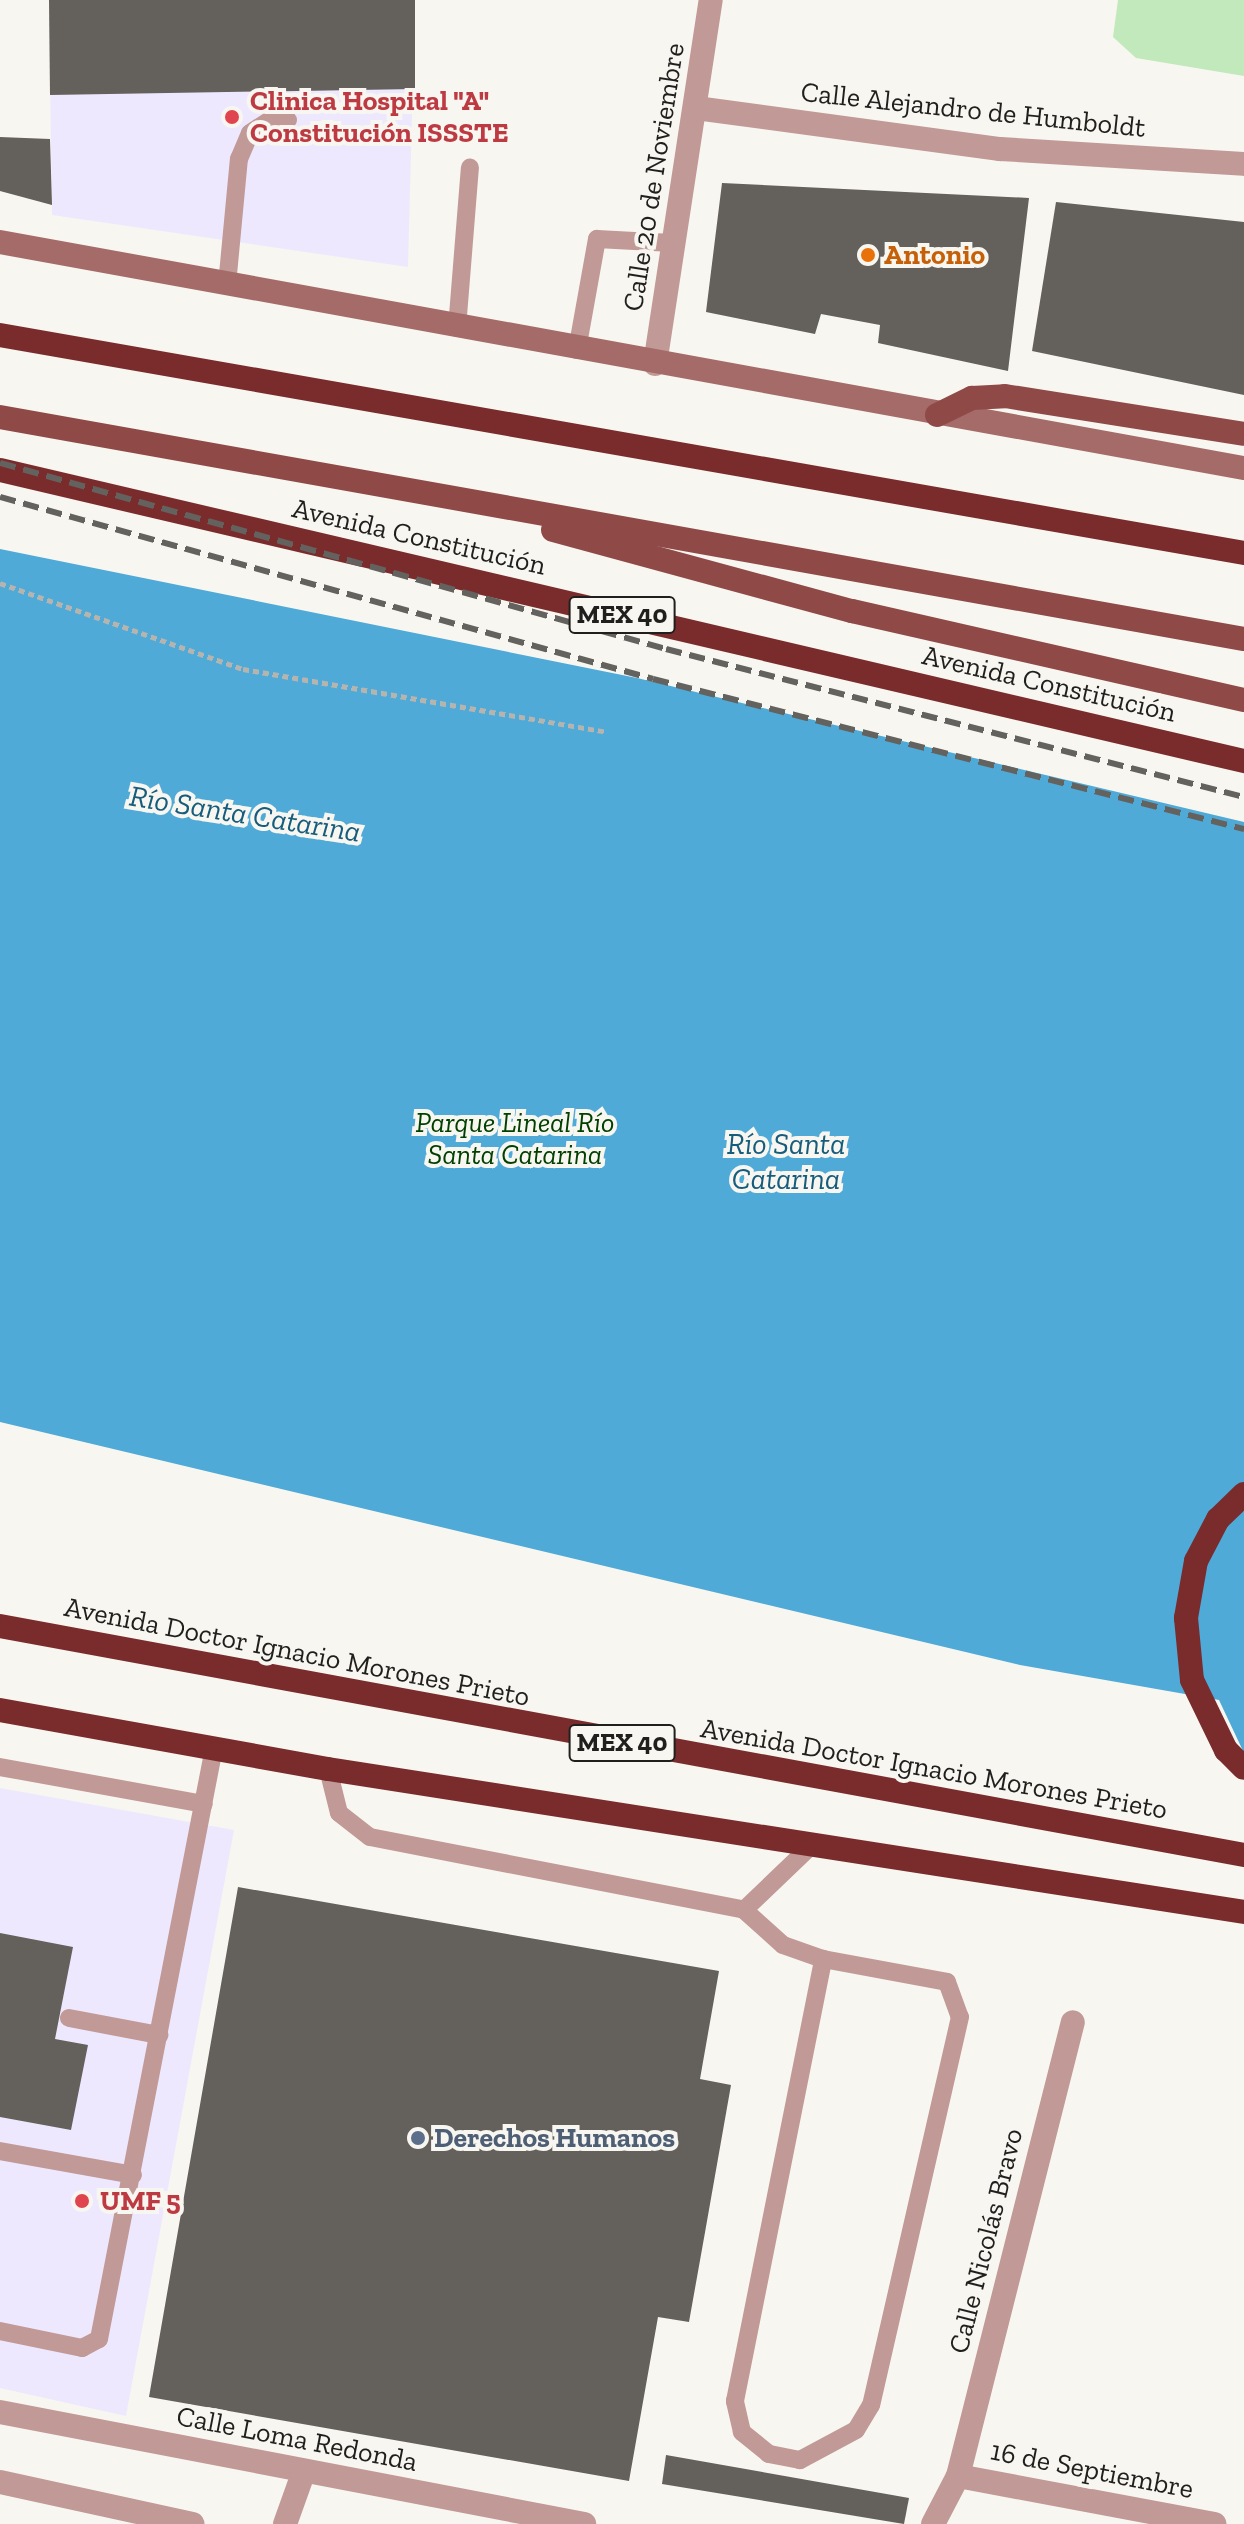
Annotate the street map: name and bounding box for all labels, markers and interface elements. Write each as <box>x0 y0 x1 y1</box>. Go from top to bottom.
street label: Calle 20 de Noviembre <box>616 41 692 313</box>
street label: Calle Alejandro de Humboldt <box>799 75 1147 145</box>
place label: Clinica Hospital "A" Constitución ISSSTE <box>250 84 509 150</box>
marker: Clinica Hospital "A" Constitución ISSSTE <box>221 106 243 128</box>
place label: Antonio <box>884 238 985 272</box>
marker: Antonio <box>859 246 877 264</box>
street label: Avenida Constitución <box>289 491 549 583</box>
road number: MEX 40 <box>568 593 676 637</box>
street label: Avenida Constitución <box>919 638 1179 730</box>
water label: Río Santa Catarina <box>127 778 363 850</box>
park label: Parque Lineal Río Santa Catarina <box>416 1106 614 1172</box>
water label: Río Santa Catarina <box>727 1126 845 1196</box>
street label: Avenida Doctor Ignacio Morones Prieto <box>61 1590 533 1714</box>
street label: Avenida Doctor Ignacio Morones Prieto <box>698 1711 1170 1827</box>
road number: MEX 40 <box>568 1721 676 1765</box>
place label: Derechos Humanos <box>434 2121 675 2155</box>
street label: Calle Nicolás Bravo <box>942 2125 1030 2357</box>
marker: Derechos Humanos <box>409 2129 427 2147</box>
place label: UMF 5 <box>100 2184 181 2218</box>
marker: UMF 5 <box>71 2190 93 2212</box>
street label: Calle Loma Redonda <box>174 2399 420 2479</box>
street label: 16 de Septiembre <box>988 2434 1196 2506</box>

